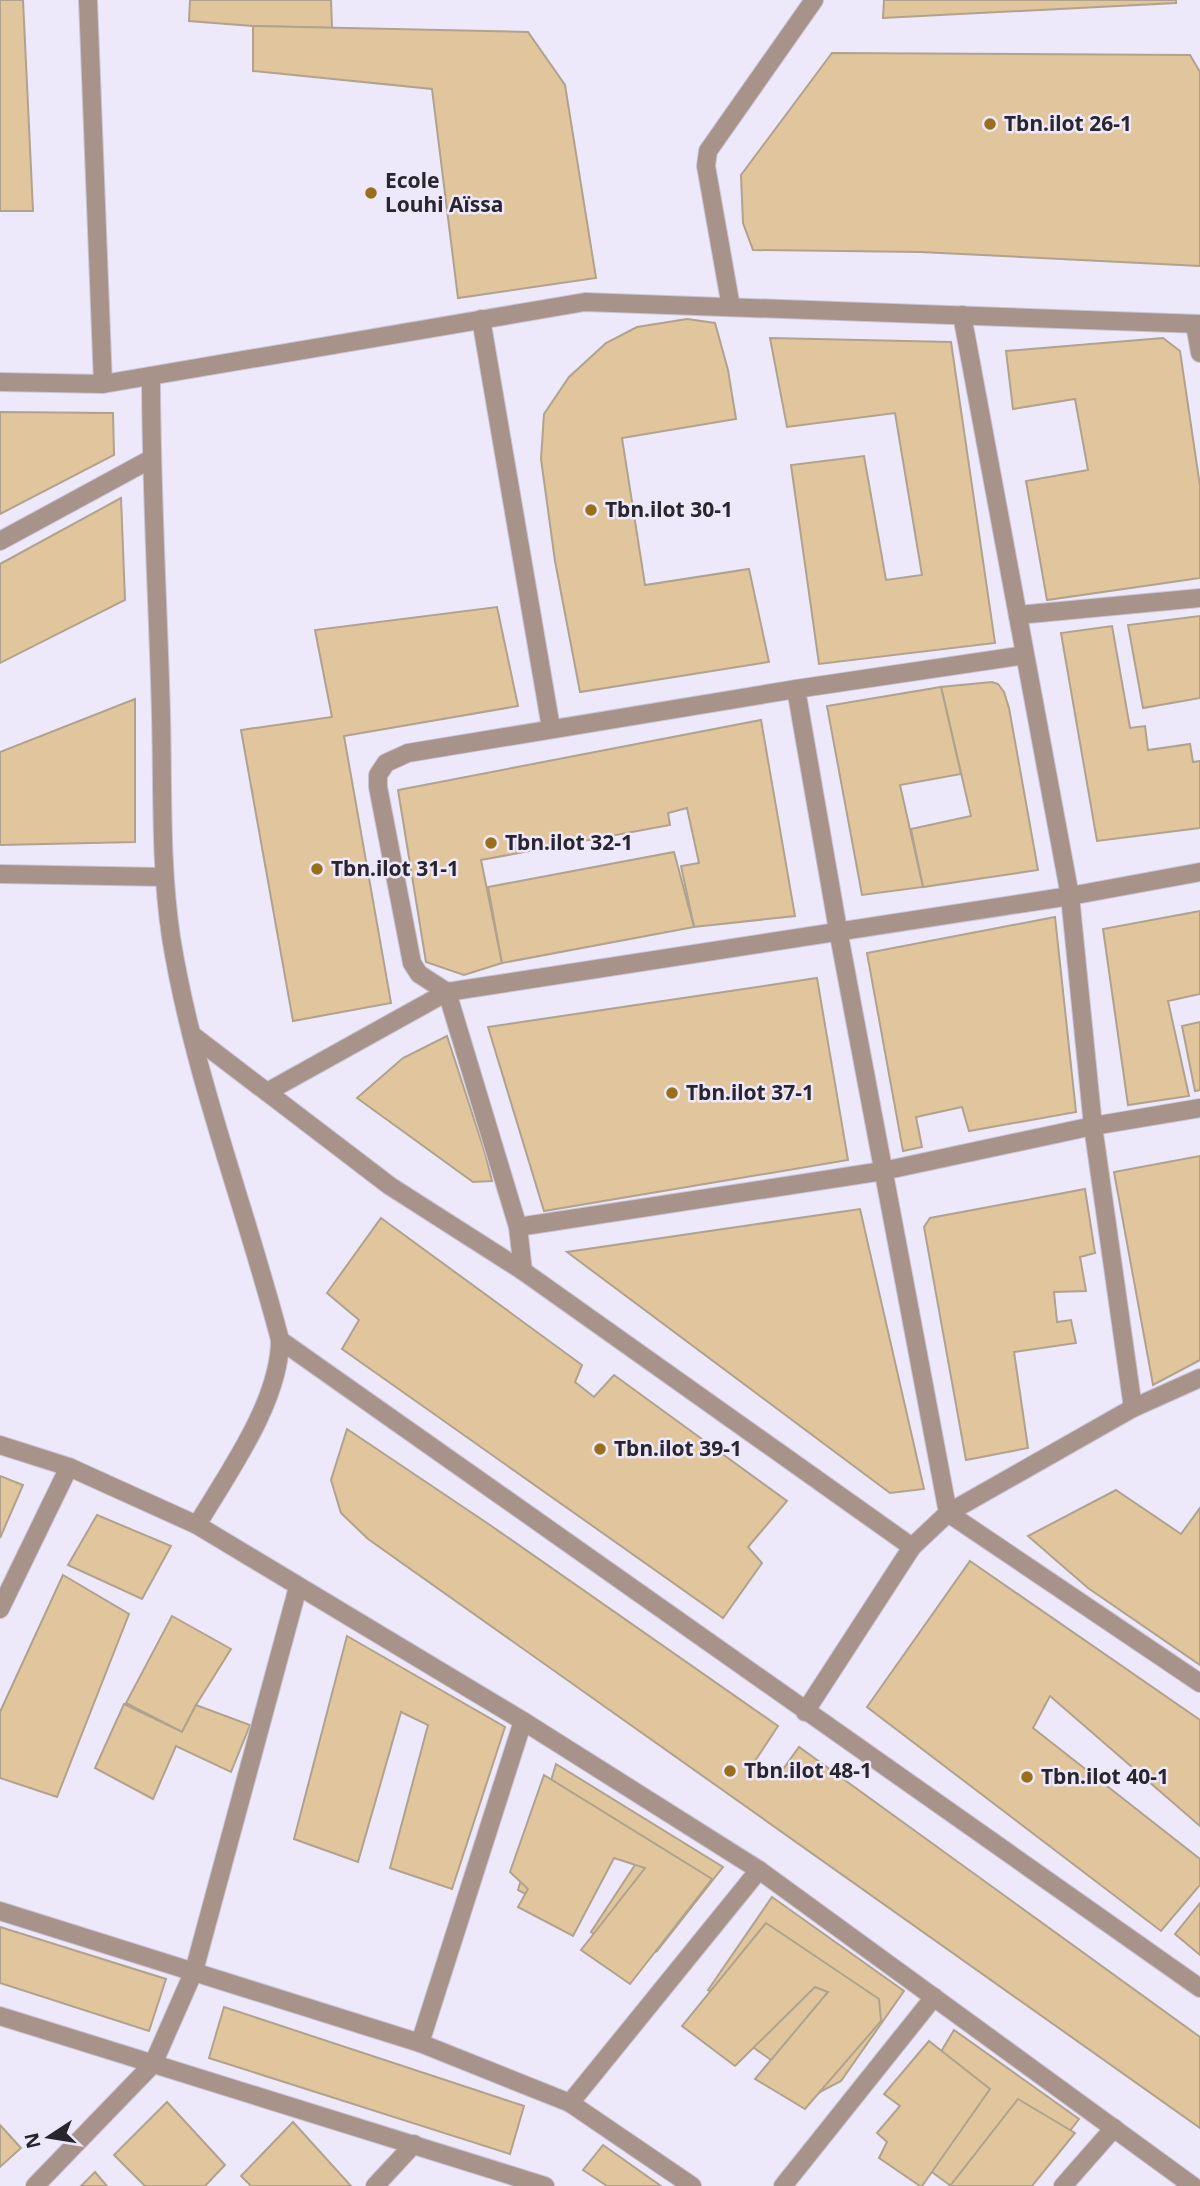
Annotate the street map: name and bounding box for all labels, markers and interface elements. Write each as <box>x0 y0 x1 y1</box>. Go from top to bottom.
place label: Tbn.ilot 26-1 <box>1004 109 1132 137</box>
marker: Tbn.ilot 26-1 <box>982 116 998 132</box>
place label: Ecole Louhi Aïssa <box>385 166 503 218</box>
marker: Ecole Louhi Aïssa <box>363 185 379 201</box>
place label: Tbn.ilot 30-1 <box>605 495 733 523</box>
marker: Tbn.ilot 30-1 <box>583 502 599 518</box>
place label: Tbn.ilot 32-1 <box>505 828 633 856</box>
marker: Tbn.ilot 32-1 <box>483 835 499 851</box>
place label: Tbn.ilot 31-1 <box>331 854 459 882</box>
marker: Tbn.ilot 31-1 <box>309 861 325 877</box>
place label: Tbn.ilot 37-1 <box>686 1078 814 1106</box>
marker: Tbn.ilot 37-1 <box>664 1085 680 1101</box>
place label: Tbn.ilot 39-1 <box>614 1434 742 1462</box>
marker: Tbn.ilot 39-1 <box>592 1441 608 1457</box>
place label: Tbn.ilot 48-1 <box>744 1756 872 1784</box>
place label: Tbn.ilot 40-1 <box>1041 1762 1169 1790</box>
marker: Tbn.ilot 48-1 <box>722 1763 738 1779</box>
marker: Tbn.ilot 40-1 <box>1019 1769 1035 1785</box>
north arrow <box>14 2102 84 2172</box>
text: N <box>18 2130 47 2151</box>

